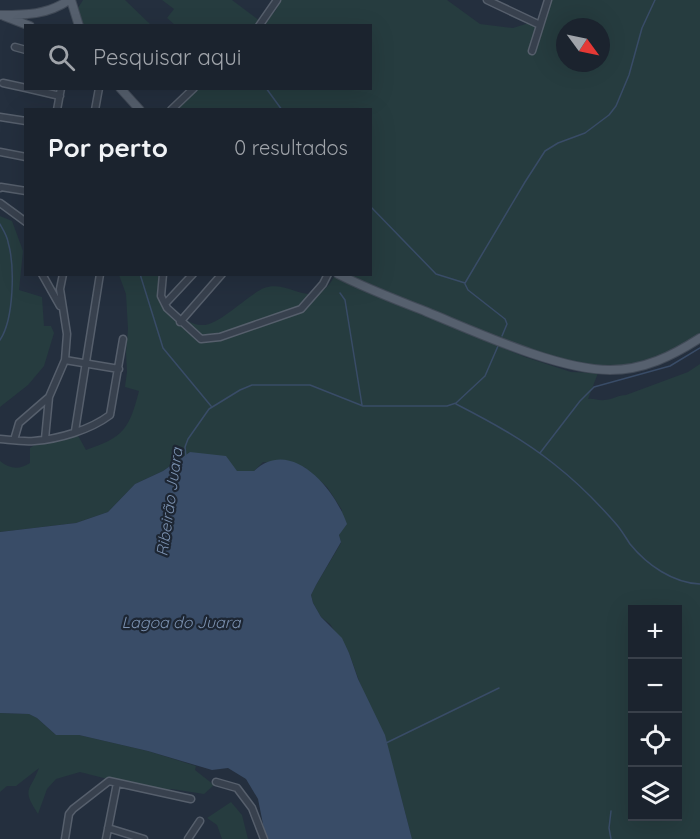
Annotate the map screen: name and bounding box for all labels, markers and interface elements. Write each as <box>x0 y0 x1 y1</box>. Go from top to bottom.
north arrow <box>556 18 610 72</box>
search box <box>24 24 372 90</box>
icon: search <box>45 41 78 74</box>
text: Pesquisar aqui <box>93 43 241 71</box>
text: Por perto <box>48 131 168 164</box>
text: 0 resultados <box>234 135 348 160</box>
water label: Ribeirão Juara <box>151 445 187 558</box>
map controls <box>628 605 682 821</box>
button: + <box>628 605 682 659</box>
water label: Lagoa do Juara <box>122 612 242 632</box>
button: − <box>628 659 682 713</box>
button: locate <box>628 713 682 767</box>
button: layers <box>628 767 682 821</box>

